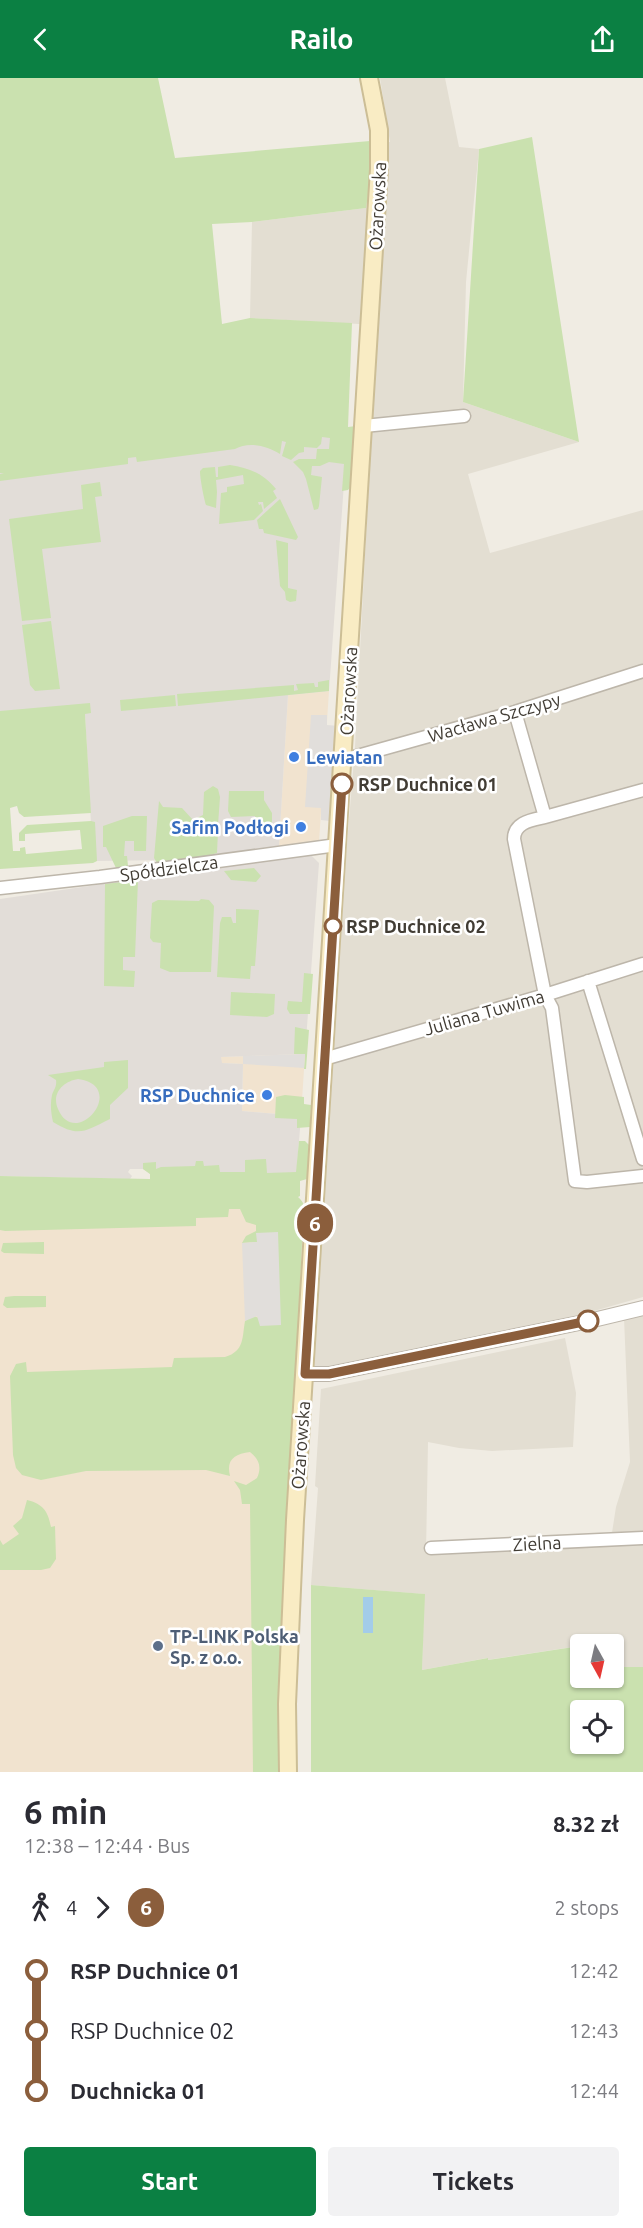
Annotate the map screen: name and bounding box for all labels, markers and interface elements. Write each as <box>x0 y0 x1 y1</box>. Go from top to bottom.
icon: back <box>24 23 57 56</box>
icon: share <box>586 23 619 56</box>
text: Railo <box>290 24 353 54</box>
street label: Ożarowska <box>365 161 389 251</box>
street label: Ożarowska <box>336 646 360 736</box>
street label: Wacława Szczypy <box>425 688 563 746</box>
place label: Lewiatan <box>306 747 383 767</box>
marker: Lewiatan <box>287 750 301 764</box>
marker: RSP Duchnice 01 <box>331 773 353 795</box>
place label: RSP Duchnice 01 <box>358 774 498 794</box>
place label: Safim Podłogi <box>171 817 289 837</box>
marker: Safim Podłogi <box>294 820 308 834</box>
street label: Spółdzielcza <box>119 851 219 885</box>
place label: RSP Duchnice 02 <box>346 916 486 936</box>
marker: RSP Duchnice 02 <box>324 917 342 935</box>
street label: Juliana Tuwima <box>422 985 546 1039</box>
place label: RSP Duchnice <box>140 1085 255 1105</box>
marker: RSP Duchnice <box>260 1088 274 1102</box>
line badge: 6 <box>296 1204 334 1242</box>
text: 6 <box>309 1211 321 1235</box>
unlabelled marker <box>577 1310 599 1332</box>
street label: Ożarowska <box>287 1400 313 1490</box>
street label: Zielna <box>512 1532 562 1554</box>
place label: TP-LINK Polska Sp. z o.o. <box>170 1626 299 1667</box>
north arrow <box>570 1634 624 1688</box>
map controls <box>570 1634 624 1754</box>
marker: TP-LINK Polska Sp. z o.o. <box>151 1639 165 1653</box>
button: locate <box>570 1700 624 1754</box>
text: 6 min <box>24 1793 107 1830</box>
text: 8.32 zł <box>553 1811 619 1836</box>
text: 12:38 – 12:44 · Bus <box>24 1834 190 1857</box>
icon: walk <box>24 1891 57 1924</box>
icon: forward <box>86 1891 119 1924</box>
text: 6 <box>140 1895 152 1919</box>
text: 4 <box>66 1896 77 1919</box>
text: 2 stops <box>555 1896 619 1919</box>
text: RSP Duchnice 01 <box>70 1958 241 1983</box>
text: 12:42 <box>569 1959 619 1982</box>
text: RSP Duchnice 02 <box>70 2018 234 2043</box>
text: 12:43 <box>569 2019 619 2042</box>
text: Duchnicka 01 <box>70 2078 207 2103</box>
text: 12:44 <box>569 2079 619 2102</box>
button: Start <box>24 2147 316 2216</box>
button: Tickets <box>328 2147 619 2216</box>

